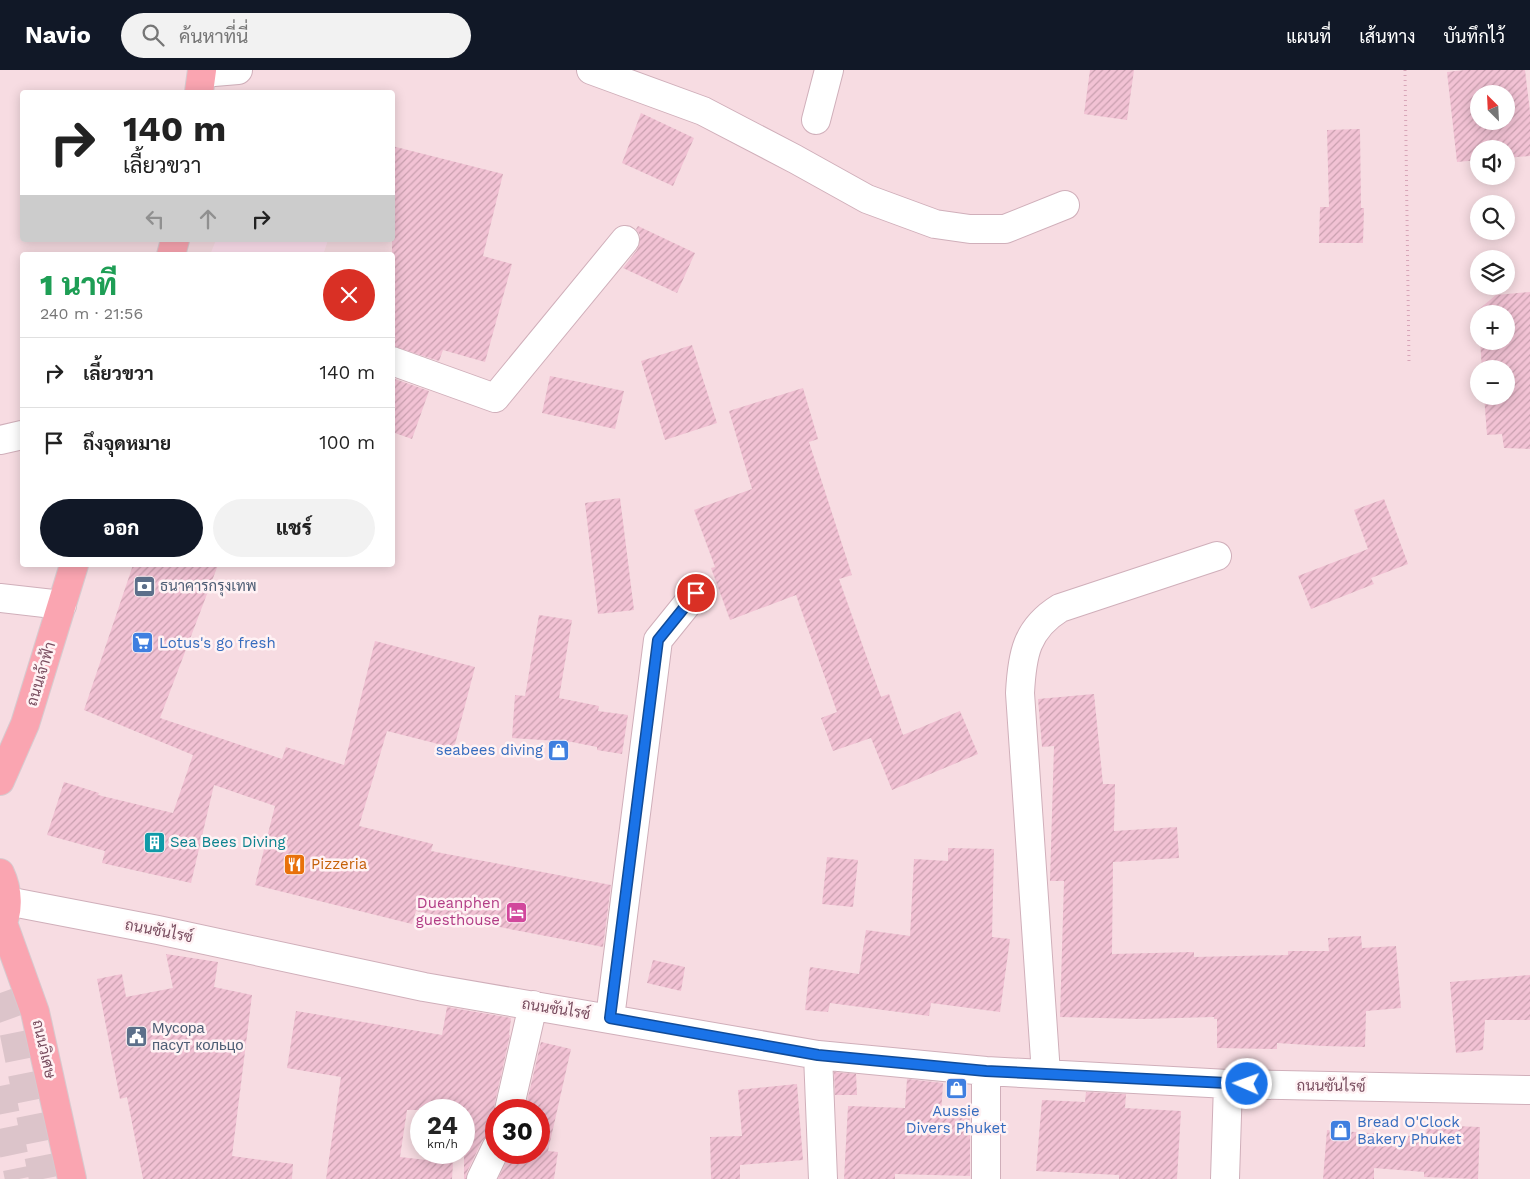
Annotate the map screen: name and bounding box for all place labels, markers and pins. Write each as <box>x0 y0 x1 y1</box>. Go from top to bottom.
pin <box>675 572 717 614</box>
bank icon: ธนาคารกรุงเทพ <box>132 574 156 598</box>
place label: ธนาคารกรุงเทพ <box>160 577 257 597</box>
supermarket icon: Lotus's go fresh <box>131 631 155 655</box>
place label: Lotus's go fresh <box>159 634 276 652</box>
shop icon: seabees diving <box>547 738 571 762</box>
place label: seabees diving <box>436 741 543 759</box>
building icon: Sea Bees Diving <box>142 830 166 854</box>
place label: Sea Bees Diving <box>170 833 285 851</box>
restaurant icon: Pizzeria <box>283 852 307 876</box>
place label: Pizzeria <box>311 855 368 873</box>
place label: Dueanphen guesthouse <box>416 894 500 929</box>
hotel icon: Dueanphen guesthouse <box>504 900 528 924</box>
place label: Мусора пасут кольцо <box>152 1019 244 1054</box>
public building icon: Мусора пасут кольцо <box>124 1025 148 1049</box>
shop icon: Aussie Divers Phuket <box>944 1076 968 1100</box>
place label: Aussie Divers Phuket <box>906 1102 1007 1137</box>
place label: Bread O'Clock Bakery Phuket <box>1357 1113 1462 1148</box>
shop icon: Bread O'Clock Bakery Phuket <box>1329 1119 1353 1143</box>

